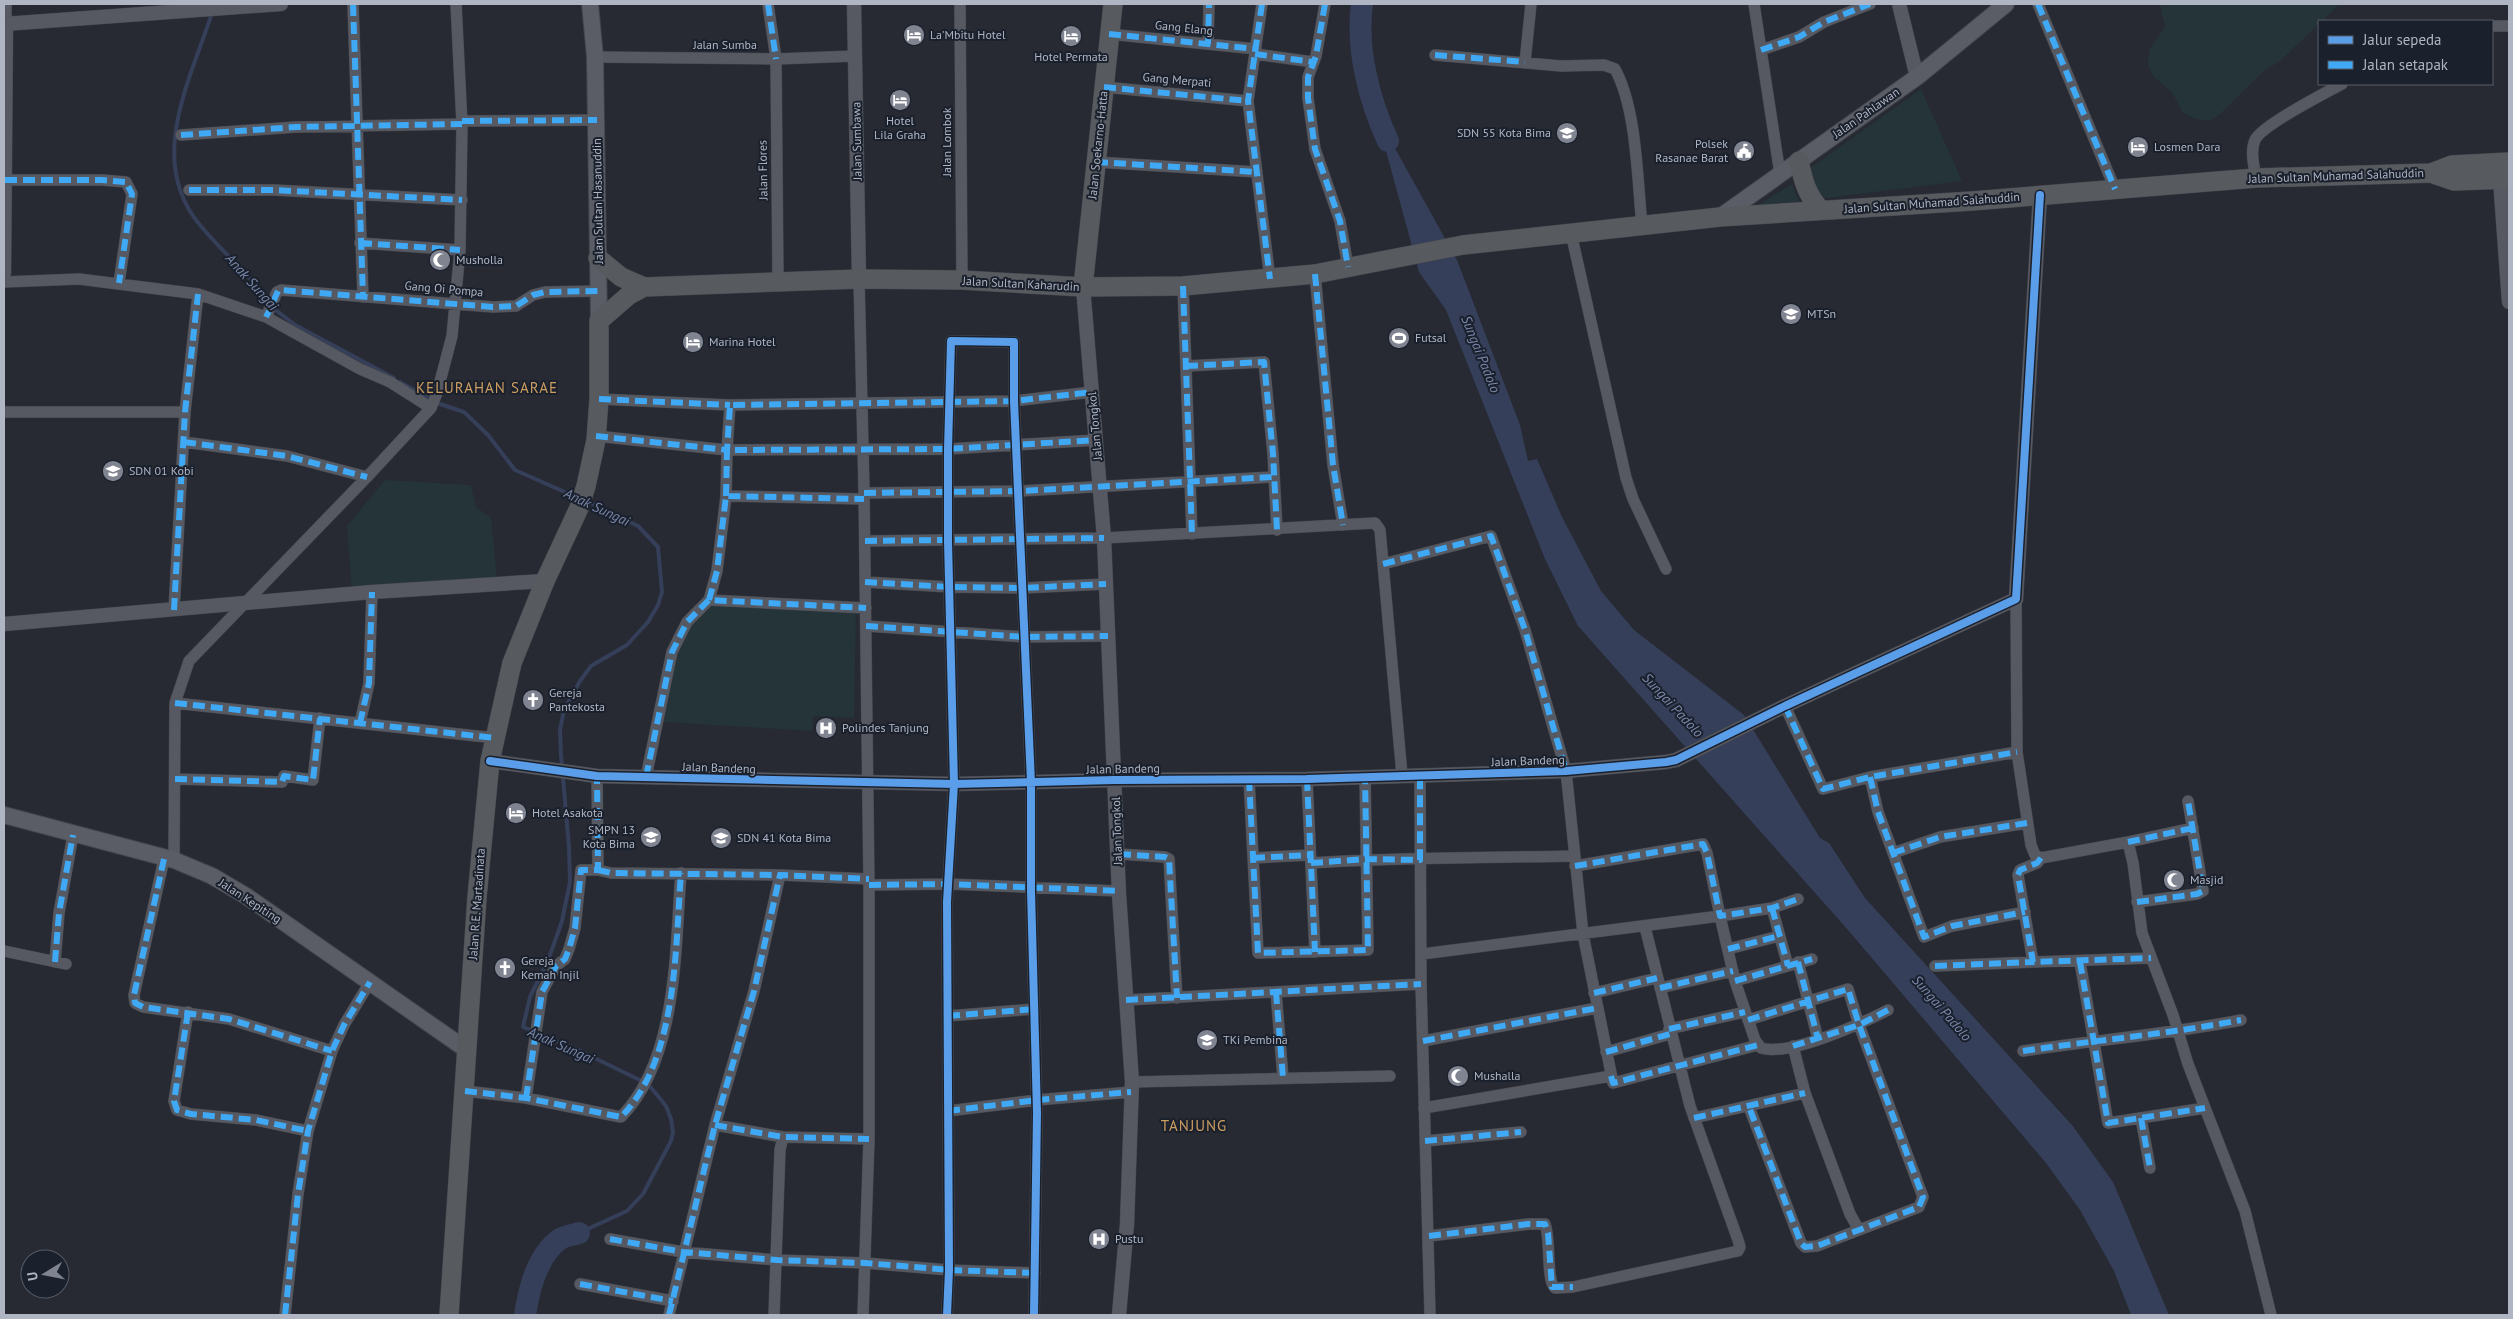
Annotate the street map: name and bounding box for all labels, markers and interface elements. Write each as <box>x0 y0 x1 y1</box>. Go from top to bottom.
street label: Gang Elang <box>1154 17 1214 38</box>
legend <box>2318 20 2493 85</box>
hotel icon: La'Mbitu Hotel <box>902 23 926 47</box>
hotel icon: Hotel Permata <box>1059 24 1083 48</box>
place label: La'Mbitu Hotel <box>930 27 1006 42</box>
text: Jalur sepeda <box>2362 30 2442 49</box>
street label: Jalan Sumba <box>692 37 757 52</box>
place label: Hotel Permata <box>1034 49 1108 64</box>
text: Jalan setapak <box>2362 55 2449 74</box>
street label: Gang Merpati <box>1142 69 1212 90</box>
street label: Jalan Pahlawan <box>1829 84 1902 142</box>
hotel icon: Hotel Lila Graha <box>888 88 912 112</box>
street label: Jalan Soekarno-Hatta <box>1084 90 1111 201</box>
street label: Jalan Sumbawa <box>848 102 865 181</box>
street label: Jalan Lombok <box>939 107 954 178</box>
place label: Hotel Lila Graha <box>874 113 926 142</box>
school or university icon: SDN 55 Kota Bima <box>1555 121 1579 145</box>
place label: SDN 55 Kota Bima <box>1457 125 1551 140</box>
hotel icon: Losmen Dara <box>2126 135 2150 159</box>
place label: Polsek Rasanae Barat <box>1655 136 1728 165</box>
street label: Jalan Sultan Hasanuddin <box>589 138 606 265</box>
public building icon: Polsek Rasanae Barat <box>1732 139 1756 163</box>
place label: Losmen Dara <box>2154 139 2220 154</box>
street label: Jalan Flores <box>754 140 771 201</box>
street label: Jalan Sultan Muhamad Salahuddin <box>2247 165 2424 186</box>
street label: Jalan Sultan Muhamad Salahuddin <box>1843 189 2020 216</box>
mosque icon: Musholla <box>428 248 452 272</box>
water label: Anak Sungai <box>221 249 283 315</box>
place label: Musholla <box>456 252 503 267</box>
street label: Jalan Sultan Kaharudin <box>961 273 1080 294</box>
street label: Gang Oi Pompa <box>404 278 484 299</box>
school or university icon: MTSn <box>1779 302 1803 326</box>
place label: MTSn <box>1807 306 1836 321</box>
water label: Sungai Padolo <box>1457 313 1505 395</box>
sports icon: Futsal <box>1387 326 1411 350</box>
hotel icon: Marina Hotel <box>681 330 705 354</box>
place label: Futsal <box>1415 330 1447 345</box>
place label: Marina Hotel <box>709 334 776 349</box>
district label: KELURAHAN SARAE <box>416 378 558 397</box>
street label: Jalan Tongkol <box>1084 391 1105 462</box>
school or university icon: SDN 01 Kobi <box>101 459 125 483</box>
place label: SDN 01 Kobi <box>129 463 194 478</box>
water label: Anak Sungai <box>560 483 633 530</box>
water label: Sungai Padolo <box>1638 669 1708 741</box>
place label: Gereja Pantekosta <box>549 685 605 714</box>
church icon: Gereja Pantekosta <box>521 688 545 712</box>
hospital icon: Polindes Tanjung <box>814 716 838 740</box>
place label: Polindes Tanjung <box>842 720 929 735</box>
street label: Jalan Bandeng <box>1490 752 1565 769</box>
street label: Jalan Bandeng <box>681 759 756 776</box>
street label: Jalan Bandeng <box>1085 760 1160 777</box>
street label: Jalan Tongkol <box>1108 796 1125 866</box>
hotel icon: Hotel Asakota <box>504 801 528 825</box>
place label: Hotel Asakota <box>532 805 603 820</box>
place label: SMPN 13 Kota Bima <box>583 822 635 851</box>
school or university icon: SMPN 13 Kota Bima <box>639 825 663 849</box>
school or university icon: SDN 41 Kota Bima <box>709 826 733 850</box>
place label: SDN 41 Kota Bima <box>737 830 831 845</box>
street label: Jalan R.E. Martadinata <box>465 848 488 961</box>
mosque icon: Masjid <box>2162 868 2186 892</box>
place label: Masjid <box>2190 872 2223 887</box>
street label: Jalan Kepiting <box>215 874 284 926</box>
place label: Gereja Kemah Injil <box>521 953 580 982</box>
church icon: Gereja Kemah Injil <box>493 956 517 980</box>
water label: Sungai Padolo <box>1908 971 1976 1045</box>
water label: Anak Sungai <box>524 1022 597 1068</box>
school or university icon: TKi Pembina <box>1195 1028 1219 1052</box>
place label: TKi Pembina <box>1223 1032 1288 1047</box>
mosque icon: Mushalla <box>1446 1064 1470 1088</box>
place label: Mushalla <box>1474 1068 1521 1083</box>
district label: TANJUNG <box>1161 1116 1227 1135</box>
hospital icon: Pustu <box>1087 1227 1111 1251</box>
place label: Pustu <box>1115 1231 1143 1246</box>
north arrow <box>20 1249 70 1299</box>
text: U <box>23 1270 42 1282</box>

